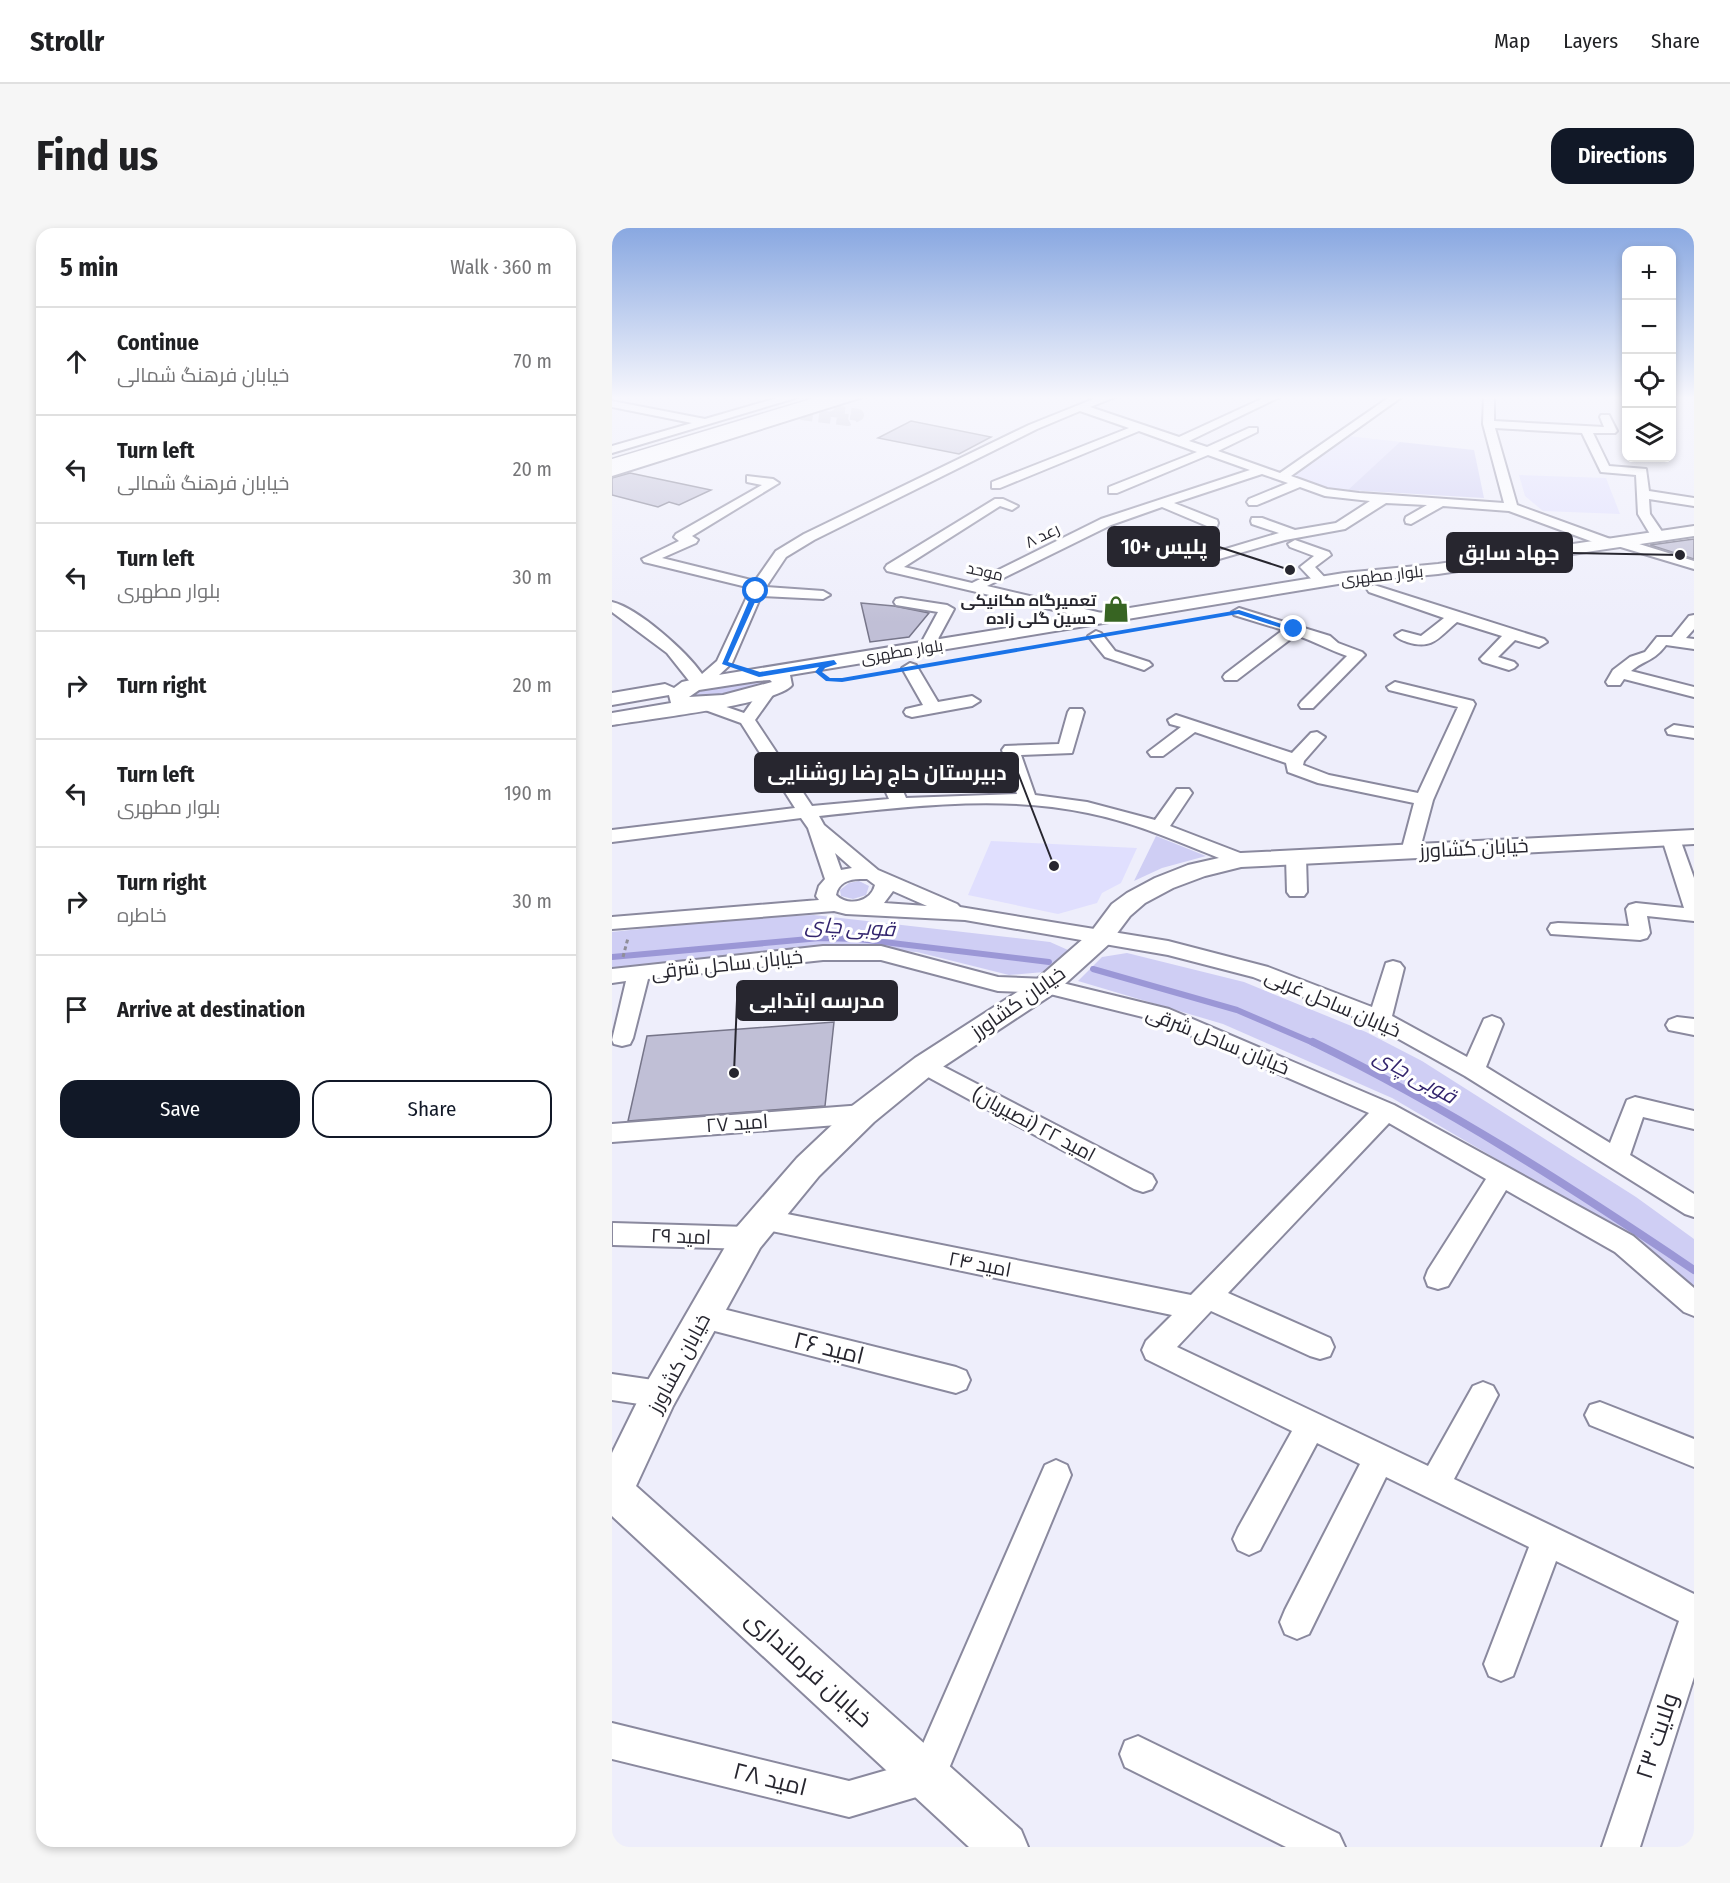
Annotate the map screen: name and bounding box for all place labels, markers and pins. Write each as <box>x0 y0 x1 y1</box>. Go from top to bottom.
callout: پلیس +10 <box>1108 527 1219 566</box>
callout: جهاد سابق <box>1447 533 1572 572</box>
place label: تعمیرگاه مکانیکی حسین گلی زاده <box>961 591 1097 628</box>
shop icon: تعمیرگاه مکانیکی حسین گلی زاده <box>1101 594 1131 624</box>
callout: دبیرستان حاج رضا روشنایی <box>755 753 1018 792</box>
callout: مدرسه ابتدایی <box>737 981 897 1020</box>

